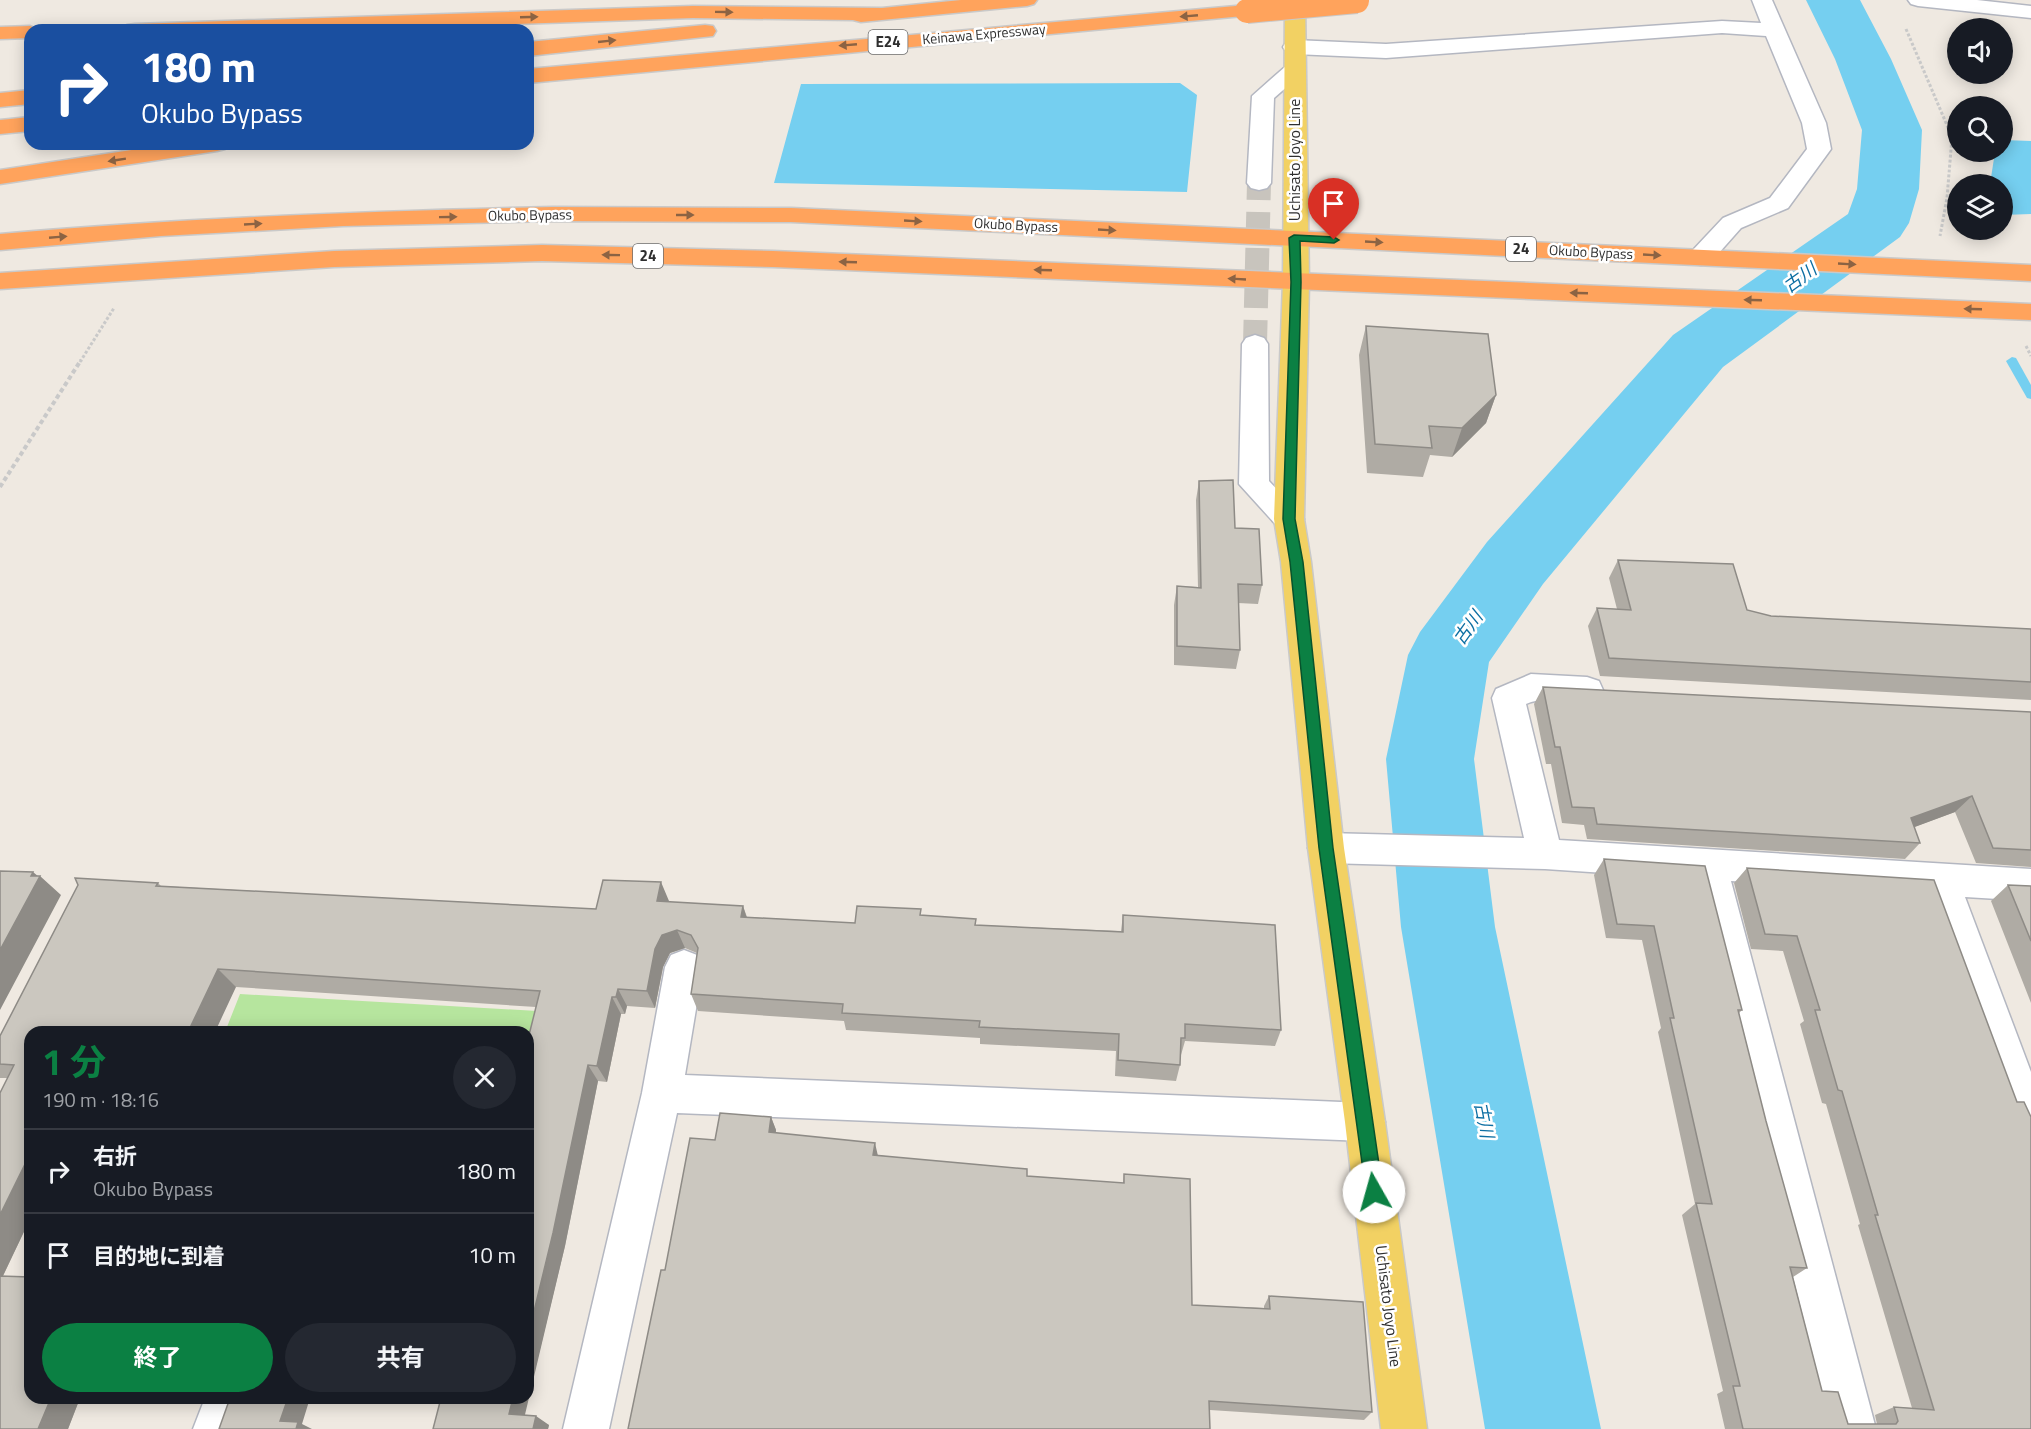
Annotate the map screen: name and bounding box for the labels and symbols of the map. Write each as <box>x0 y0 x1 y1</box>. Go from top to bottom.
one-way arrow <box>715 7 734 17</box>
one-way arrow <box>1179 11 1198 21</box>
one-way arrow <box>520 13 539 22</box>
street label: Keinawa Expressway <box>921 18 1047 49</box>
road number: E24 <box>868 30 908 54</box>
one-way arrow <box>598 36 617 46</box>
one-way arrow <box>839 41 858 50</box>
street label: Uchisato Joyo Line <box>1282 99 1306 221</box>
one-way arrow <box>108 156 127 165</box>
pin <box>1308 178 1359 240</box>
street label: Okubo Bypass <box>488 203 572 226</box>
one-way arrow <box>675 210 694 220</box>
one-way arrow <box>438 212 457 221</box>
street label: Okubo Bypass <box>974 212 1059 237</box>
one-way arrow <box>903 216 922 225</box>
one-way arrow <box>243 219 262 228</box>
one-way arrow <box>1098 225 1117 234</box>
one-way arrow <box>49 232 68 242</box>
one-way arrow <box>1364 237 1383 246</box>
road number: 24 <box>1506 237 1536 261</box>
street label: Okubo Bypass <box>1549 239 1634 264</box>
road number: 24 <box>633 244 663 268</box>
one-way arrow <box>601 250 620 259</box>
one-way arrow <box>1643 251 1662 260</box>
water label: 古川 <box>1777 255 1824 299</box>
one-way arrow <box>838 257 857 267</box>
one-way arrow <box>1838 260 1857 269</box>
one-way arrow <box>1033 266 1052 275</box>
one-way arrow <box>1228 275 1247 284</box>
one-way arrow <box>1570 289 1589 298</box>
one-way arrow <box>1743 296 1762 305</box>
one-way arrow <box>1963 305 1982 314</box>
water label: 古川 <box>1446 604 1490 650</box>
water label: 古川 <box>1468 1100 1502 1142</box>
position arrow <box>1342 1160 1406 1224</box>
street label: Uchisato Joyo Line <box>1370 1244 1408 1368</box>

